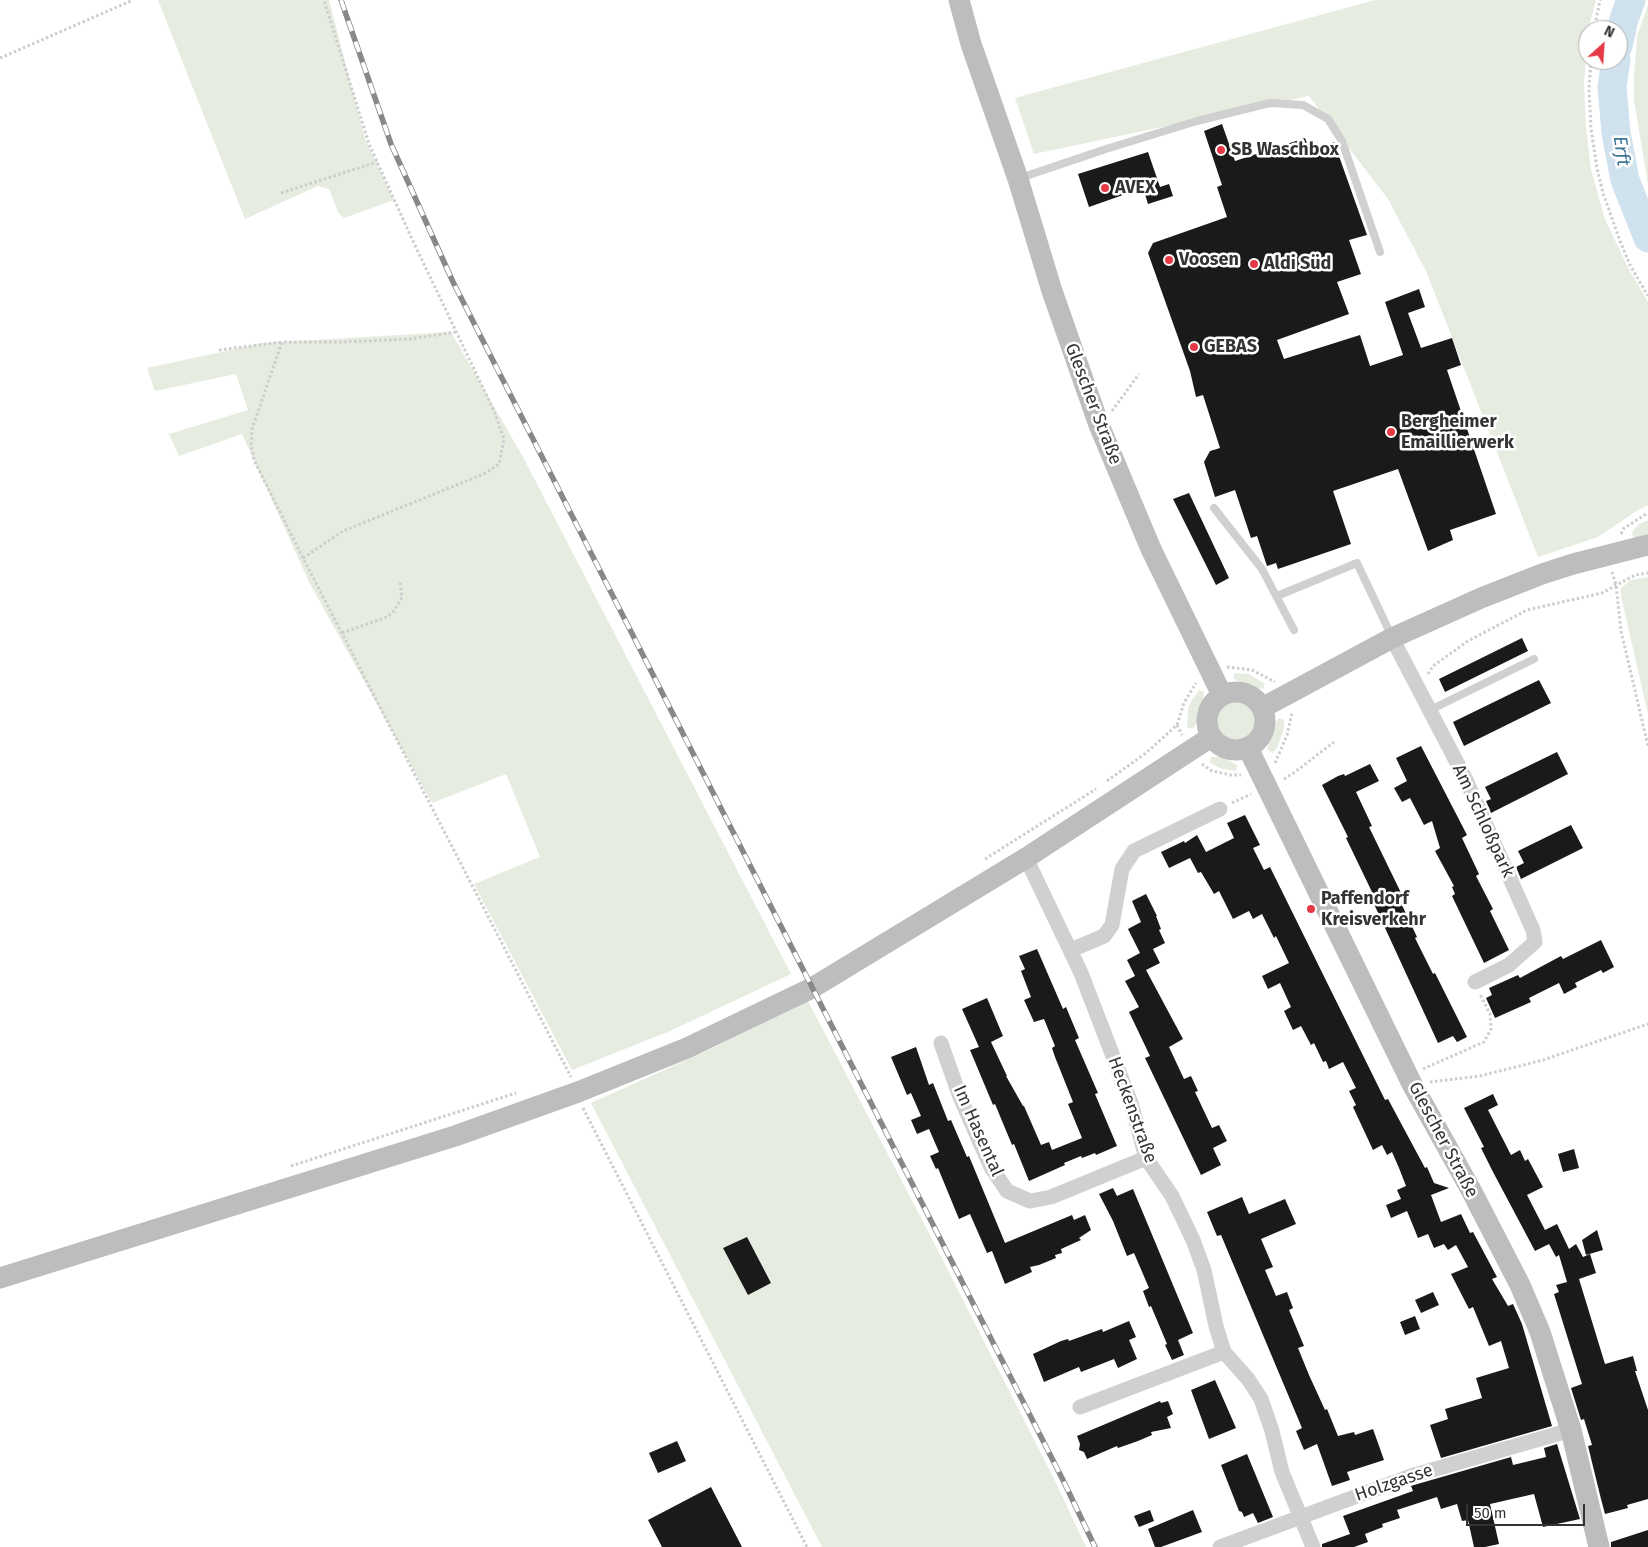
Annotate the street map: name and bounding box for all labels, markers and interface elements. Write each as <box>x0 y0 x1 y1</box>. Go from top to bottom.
north arrow <box>1578 20 1628 70</box>
text: N <box>1601 22 1617 42</box>
water label: Erft <box>1608 135 1634 167</box>
place label: SB Waschbox <box>1231 139 1339 161</box>
marker: SB Waschbox <box>1215 144 1227 156</box>
place label: AVEX <box>1115 177 1155 199</box>
marker: AVEX <box>1099 182 1111 194</box>
place label: Voosen <box>1179 249 1239 271</box>
place label: Aldi Süd <box>1264 253 1331 275</box>
marker: Voosen <box>1163 254 1175 266</box>
marker: Aldi Süd <box>1248 258 1260 270</box>
place label: GEBAS <box>1204 336 1257 358</box>
street label: Glescher Straße <box>1060 340 1126 468</box>
marker: GEBAS <box>1188 341 1200 353</box>
place label: Bergheimer Emaillierwerk <box>1401 411 1514 454</box>
marker: Bergheimer Emaillierwerk <box>1385 426 1397 438</box>
street label: Am Schloßpark <box>1447 761 1519 881</box>
place label: Paffendorf Kreisverkehr <box>1321 888 1426 931</box>
marker: Paffendorf Kreisverkehr <box>1305 903 1317 915</box>
street label: Heckenstraße <box>1103 1054 1161 1166</box>
street label: Glescher Straße <box>1403 1078 1483 1202</box>
street label: Im Hasental <box>948 1082 1008 1180</box>
street label: Holzgasse <box>1352 1460 1436 1506</box>
scale bar <box>1468 1494 1587 1526</box>
text: 50 m <box>1474 1504 1507 1522</box>

